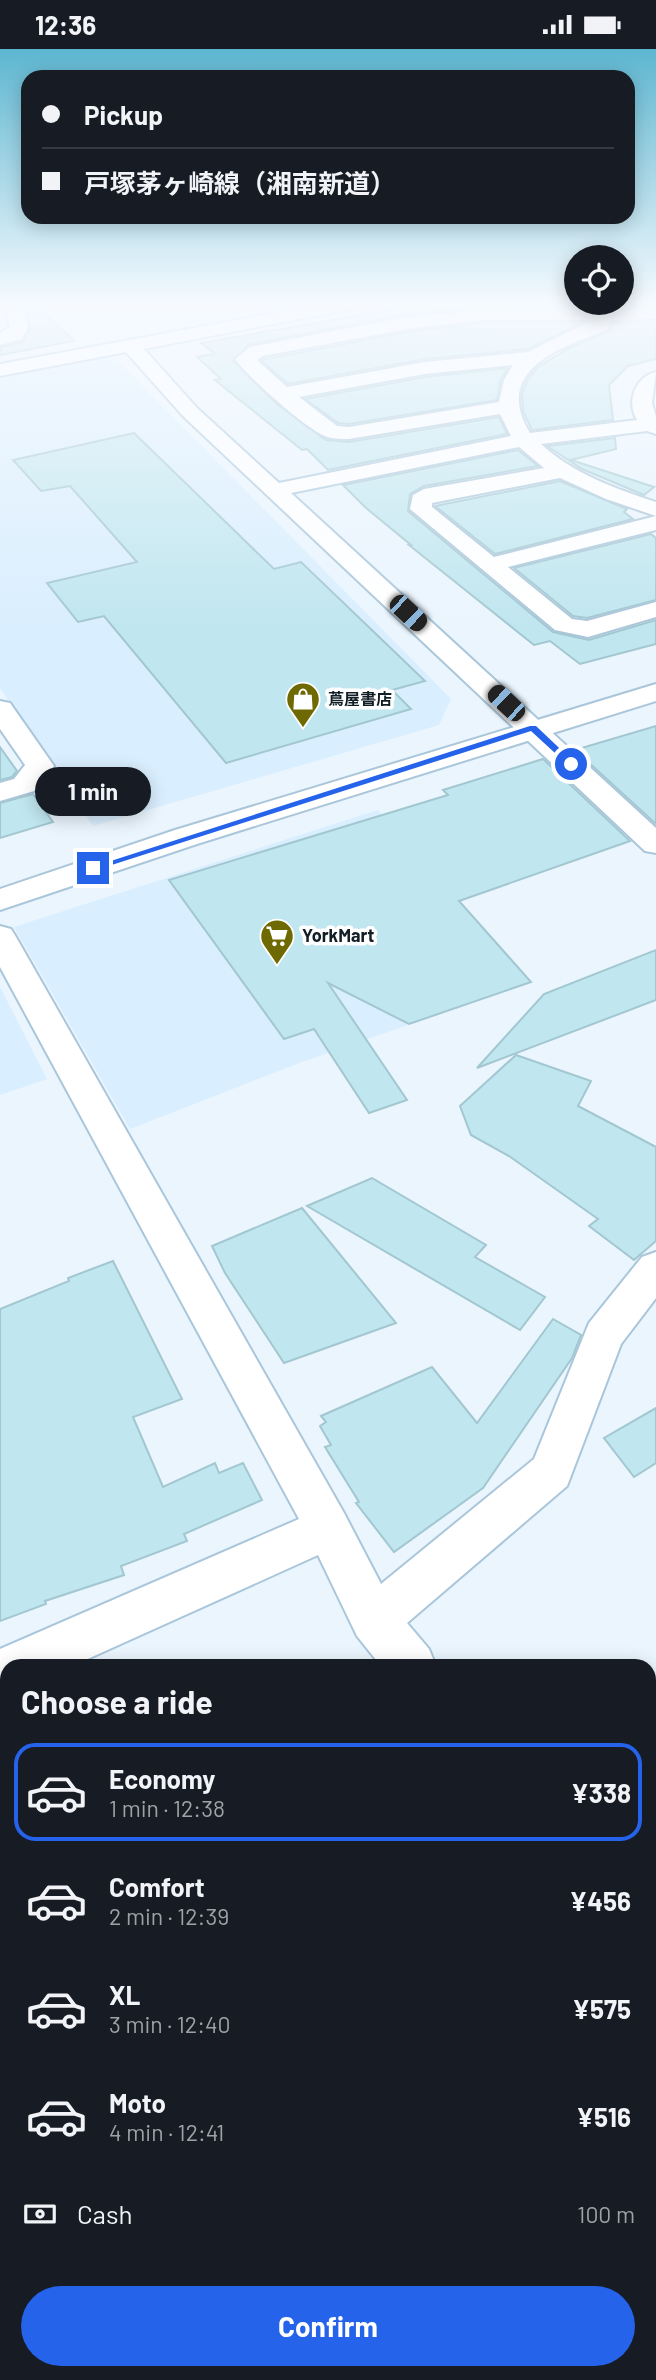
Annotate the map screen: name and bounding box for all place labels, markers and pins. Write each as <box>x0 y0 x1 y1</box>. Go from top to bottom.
shop icon: 蔦屋書店 <box>284 680 322 729</box>
place label: 蔦屋書店 <box>328 689 392 708</box>
supermarket icon: YorkMart <box>258 917 296 966</box>
place label: YorkMart <box>302 924 375 946</box>

